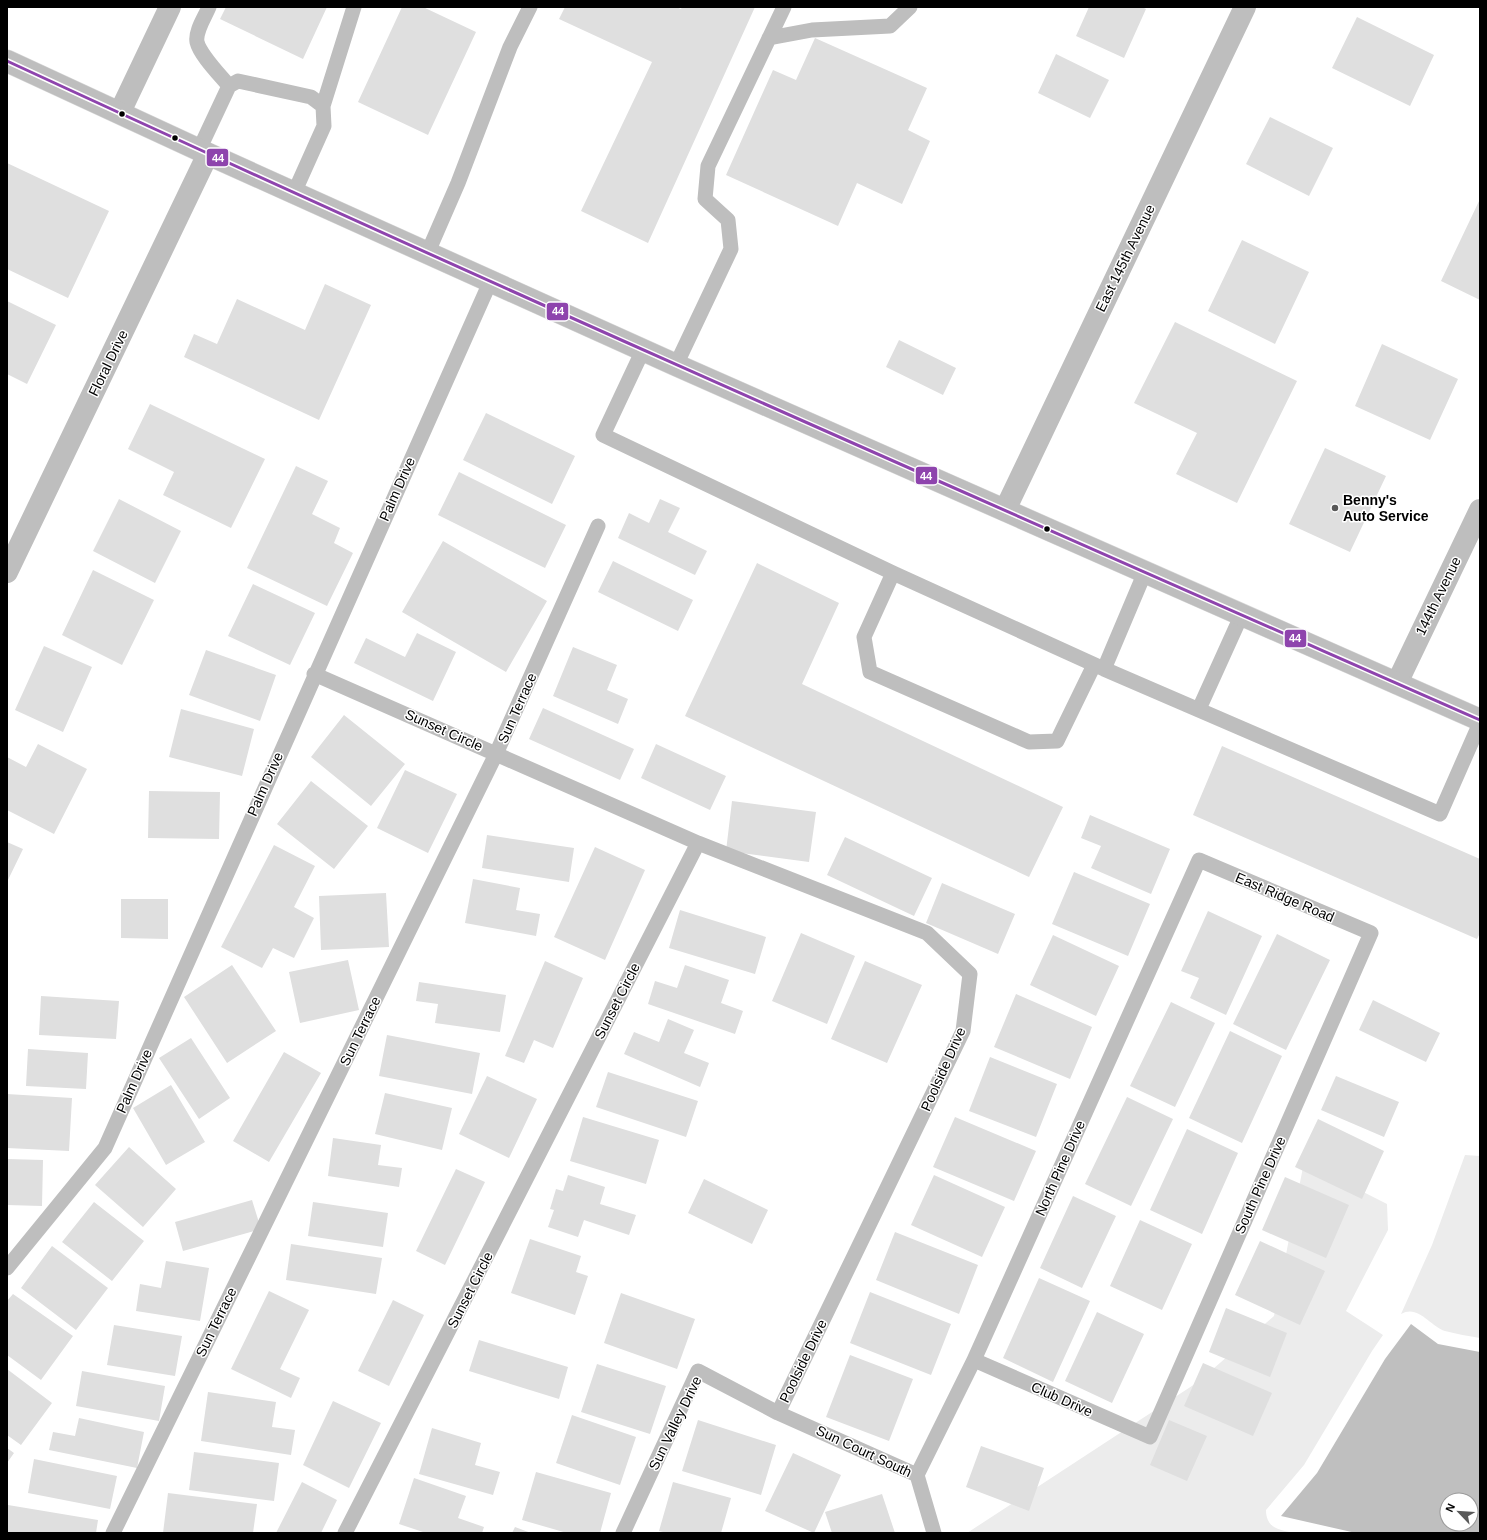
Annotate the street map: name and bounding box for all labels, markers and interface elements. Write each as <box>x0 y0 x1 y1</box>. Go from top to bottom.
unlabelled marker <box>117 109 127 119</box>
unlabelled marker <box>170 133 180 143</box>
line badge: 44 <box>206 148 229 167</box>
text: 44 <box>212 152 225 164</box>
street label: East 145th Avenue <box>1092 202 1158 314</box>
line badge: 44 <box>546 302 569 321</box>
text: 44 <box>552 305 565 317</box>
street label: Floral Drive <box>85 327 131 399</box>
street label: Palm Drive <box>376 454 418 524</box>
line badge: 44 <box>915 466 938 485</box>
text: 44 <box>920 470 933 482</box>
place label: Benny's Auto Service <box>1343 492 1429 524</box>
marker: Benny's Auto Service <box>1330 503 1340 513</box>
unlabelled marker <box>1042 524 1052 534</box>
street label: 144th Avenue <box>1412 554 1464 638</box>
line badge: 44 <box>1284 629 1307 648</box>
text: 44 <box>1289 632 1302 644</box>
street label: Sun Terrace <box>494 670 540 746</box>
street label: Sunset Circle <box>403 706 485 754</box>
street label: Palm Drive <box>244 749 286 819</box>
street label: East Ridge Road <box>1233 869 1337 925</box>
street label: Sunset Circle <box>591 960 643 1042</box>
street label: Sun Terrace <box>336 993 384 1068</box>
street label: Poolside Drive <box>917 1024 969 1113</box>
street label: Palm Drive <box>113 1046 155 1116</box>
street label: North Pine Drive <box>1032 1118 1088 1218</box>
street label: South Pine Drive <box>1231 1134 1289 1236</box>
street label: Sunset Circle <box>444 1249 496 1331</box>
street label: Sun Terrace <box>192 1284 240 1359</box>
street label: Poolside Drive <box>776 1317 830 1405</box>
street label: Sun Valley Drive <box>645 1373 705 1473</box>
street label: Club Drive <box>1029 1378 1095 1420</box>
street label: Sun Court South <box>814 1422 914 1480</box>
north arrow <box>1439 1492 1479 1532</box>
text: N <box>1443 1502 1457 1514</box>

